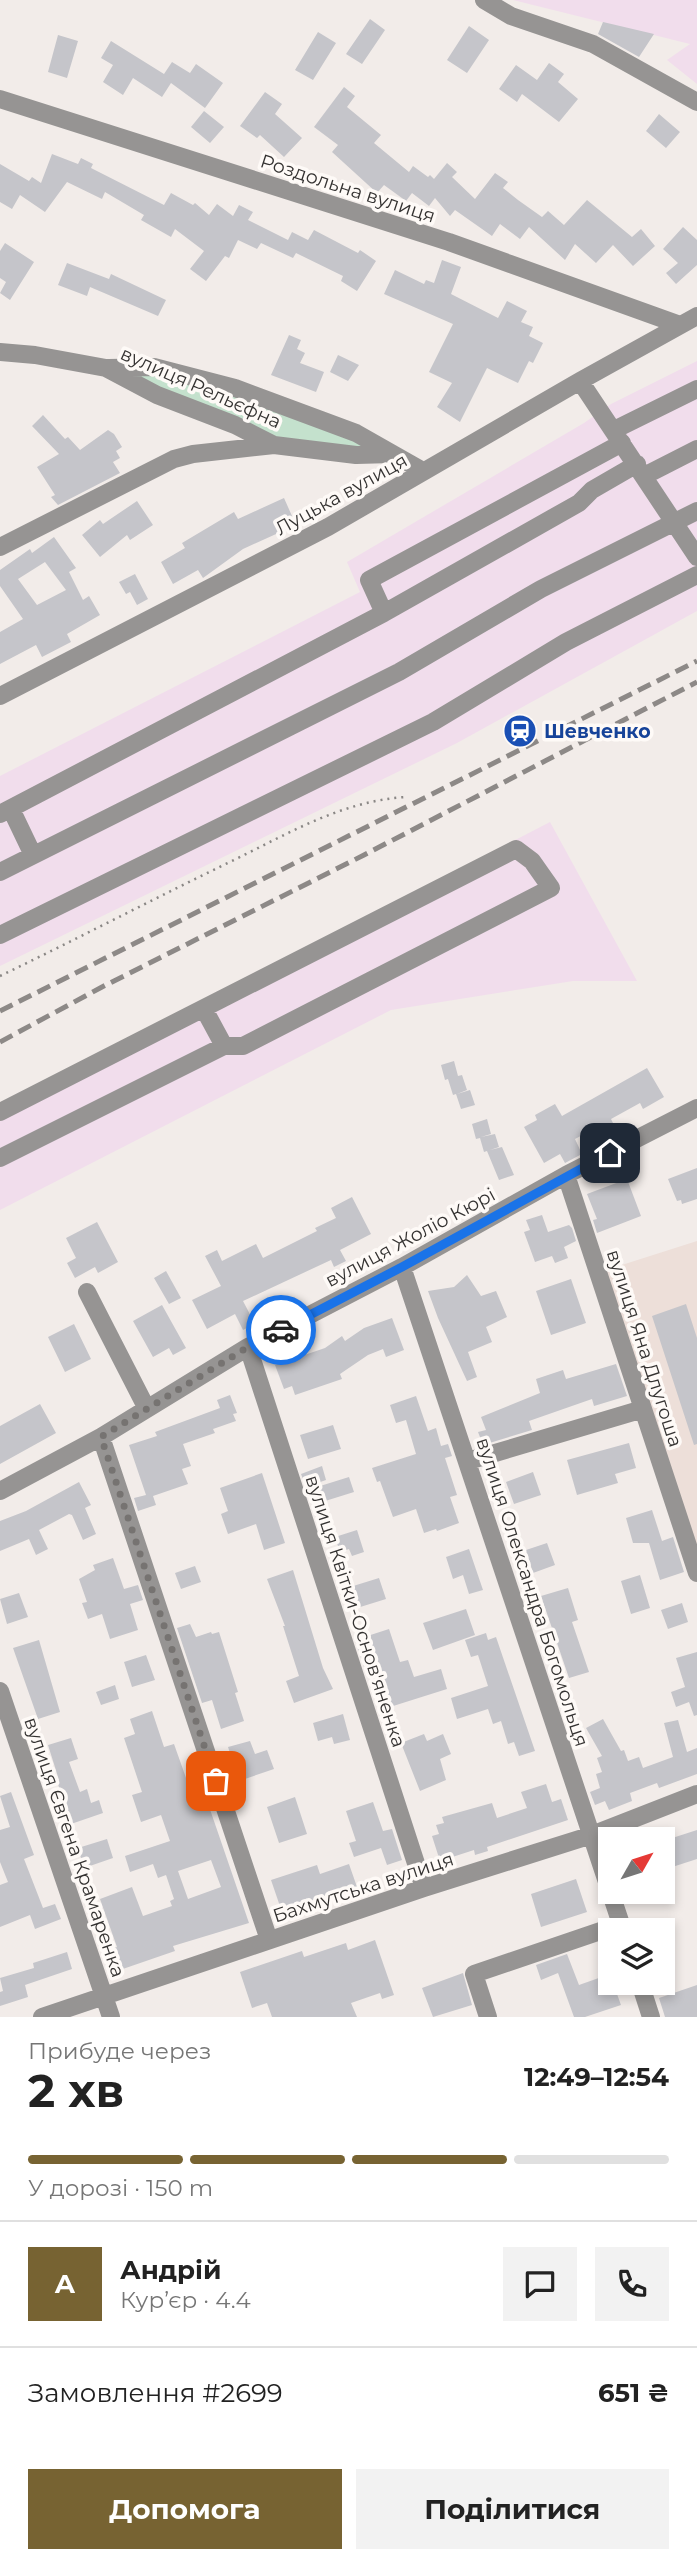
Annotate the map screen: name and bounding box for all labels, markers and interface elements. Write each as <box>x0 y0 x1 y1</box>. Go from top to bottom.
street label: Роздольна вулиця <box>257 149 438 228</box>
street label: вулиця Рельєфна <box>117 342 285 433</box>
street label: Луцька вулиця <box>271 449 411 540</box>
station icon: Шевченко <box>501 712 539 750</box>
place label: Шевченко <box>544 720 651 743</box>
pin <box>580 1123 640 1183</box>
icon: home <box>591 1134 629 1172</box>
street label: вулиця Жоліо Кюрі <box>321 1183 499 1292</box>
street label: вулиця Яна Длугоша <box>602 1247 687 1450</box>
courier <box>246 1295 316 1365</box>
icon: car <box>262 1311 300 1349</box>
street label: вулиця Олександра Богомольця <box>472 1435 593 1749</box>
street label: вулиця Квітки-Основ'яненка <box>301 1472 410 1750</box>
street label: вулиця Євгена Крамаренка <box>19 1714 130 1980</box>
pin <box>186 1751 246 1811</box>
icon: bag <box>197 1762 235 1800</box>
north arrow <box>598 1827 676 1904</box>
map controls <box>598 1827 675 1995</box>
street label: Бахмутська вулиця <box>270 1847 456 1928</box>
button: layers <box>598 1918 675 1995</box>
text: Прибуде через <box>28 2037 211 2065</box>
text: 12:49–12:54 <box>524 2061 669 2093</box>
text: 2 хв <box>28 2062 124 2119</box>
text: У дорозі · 150 m <box>28 2174 213 2202</box>
button: chat <box>503 2247 577 2321</box>
button: phone <box>595 2247 669 2321</box>
text: Андрій <box>120 2254 221 2286</box>
text: А <box>55 2268 75 2300</box>
text: Кур’єр · 4.4 <box>120 2286 251 2314</box>
text: Замовлення #2699 <box>28 2377 283 2409</box>
text: 651 ₴ <box>598 2377 669 2409</box>
button: Допомога <box>28 2469 342 2549</box>
button: Поділитися <box>356 2469 669 2549</box>

